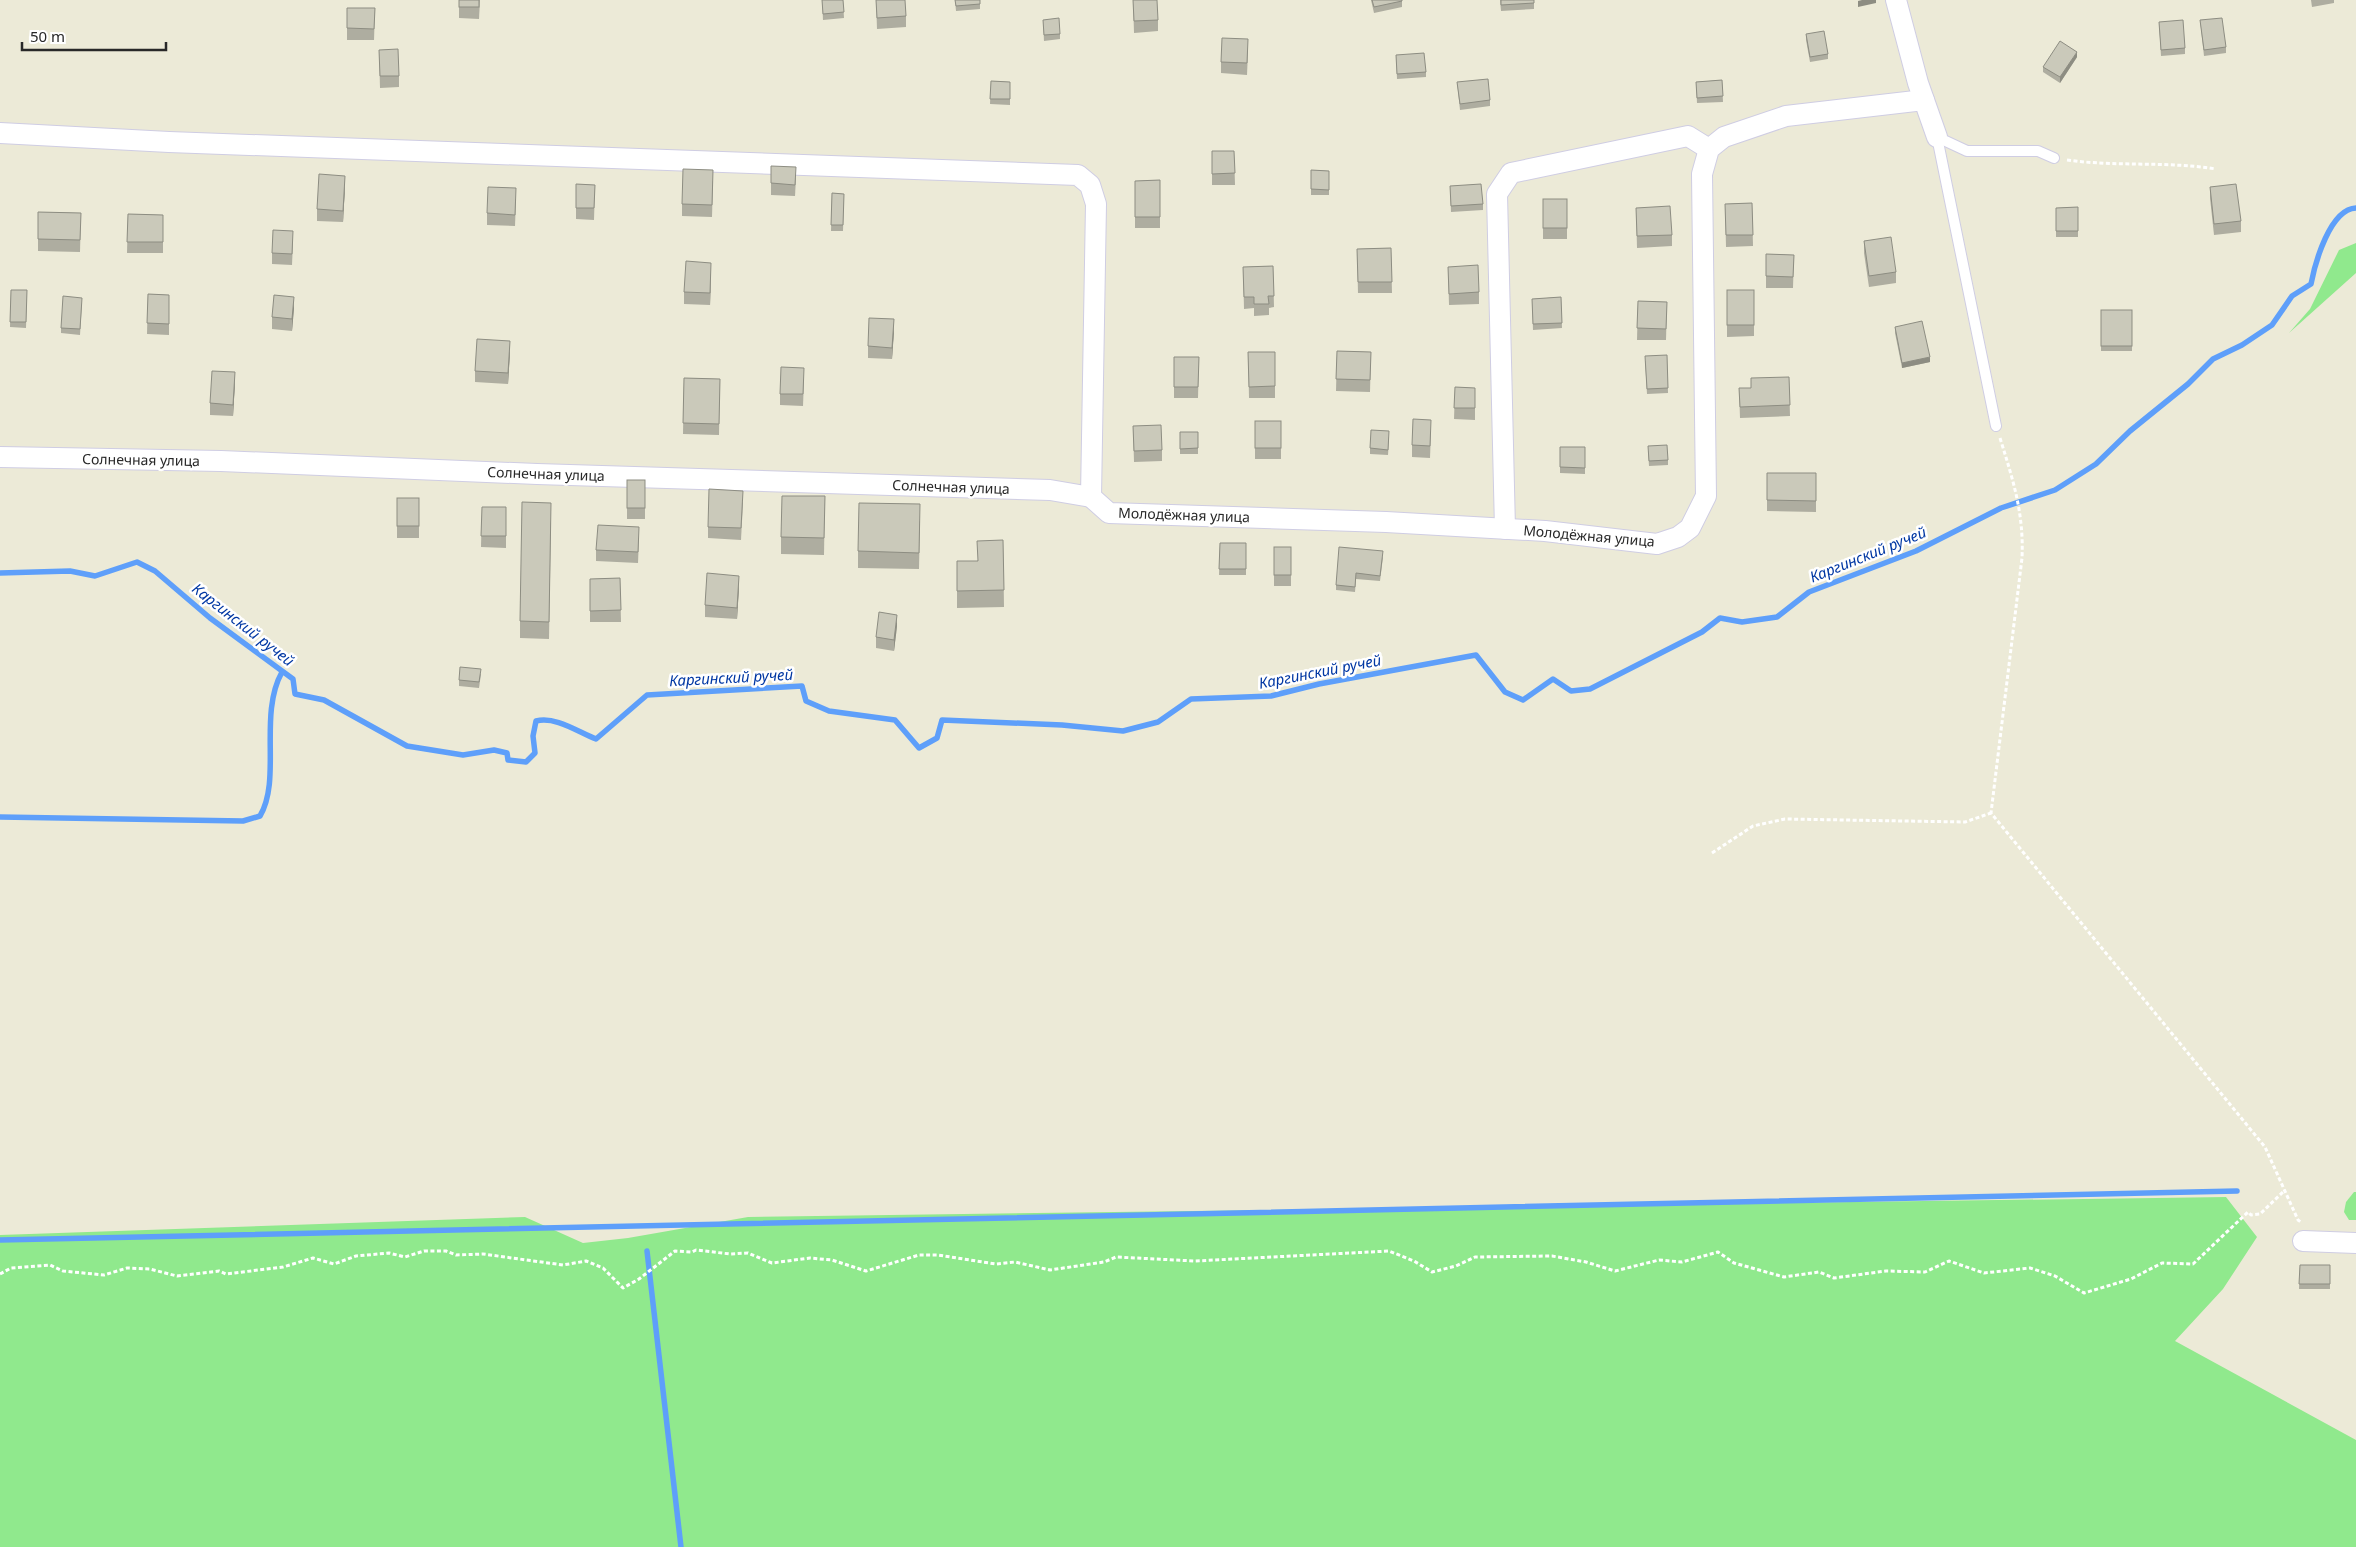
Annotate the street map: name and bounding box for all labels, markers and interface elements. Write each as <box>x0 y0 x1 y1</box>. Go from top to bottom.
scale bar <box>22 20 166 52</box>
text: 50 m <box>30 26 65 46</box>
street label: Солнечная улица <box>82 449 200 470</box>
street label: Солнечная улица <box>487 462 605 485</box>
street label: Солнечная улица <box>892 475 1010 498</box>
street label: Молодёжная улица <box>1118 503 1250 526</box>
street label: Молодёжная улица <box>1523 520 1656 551</box>
water label: Каргинский ручей <box>1806 521 1929 587</box>
water label: Каргинский ручей <box>189 578 299 671</box>
water label: Каргинский ручей <box>1257 649 1383 693</box>
water label: Каргинский ручей <box>669 664 794 690</box>

